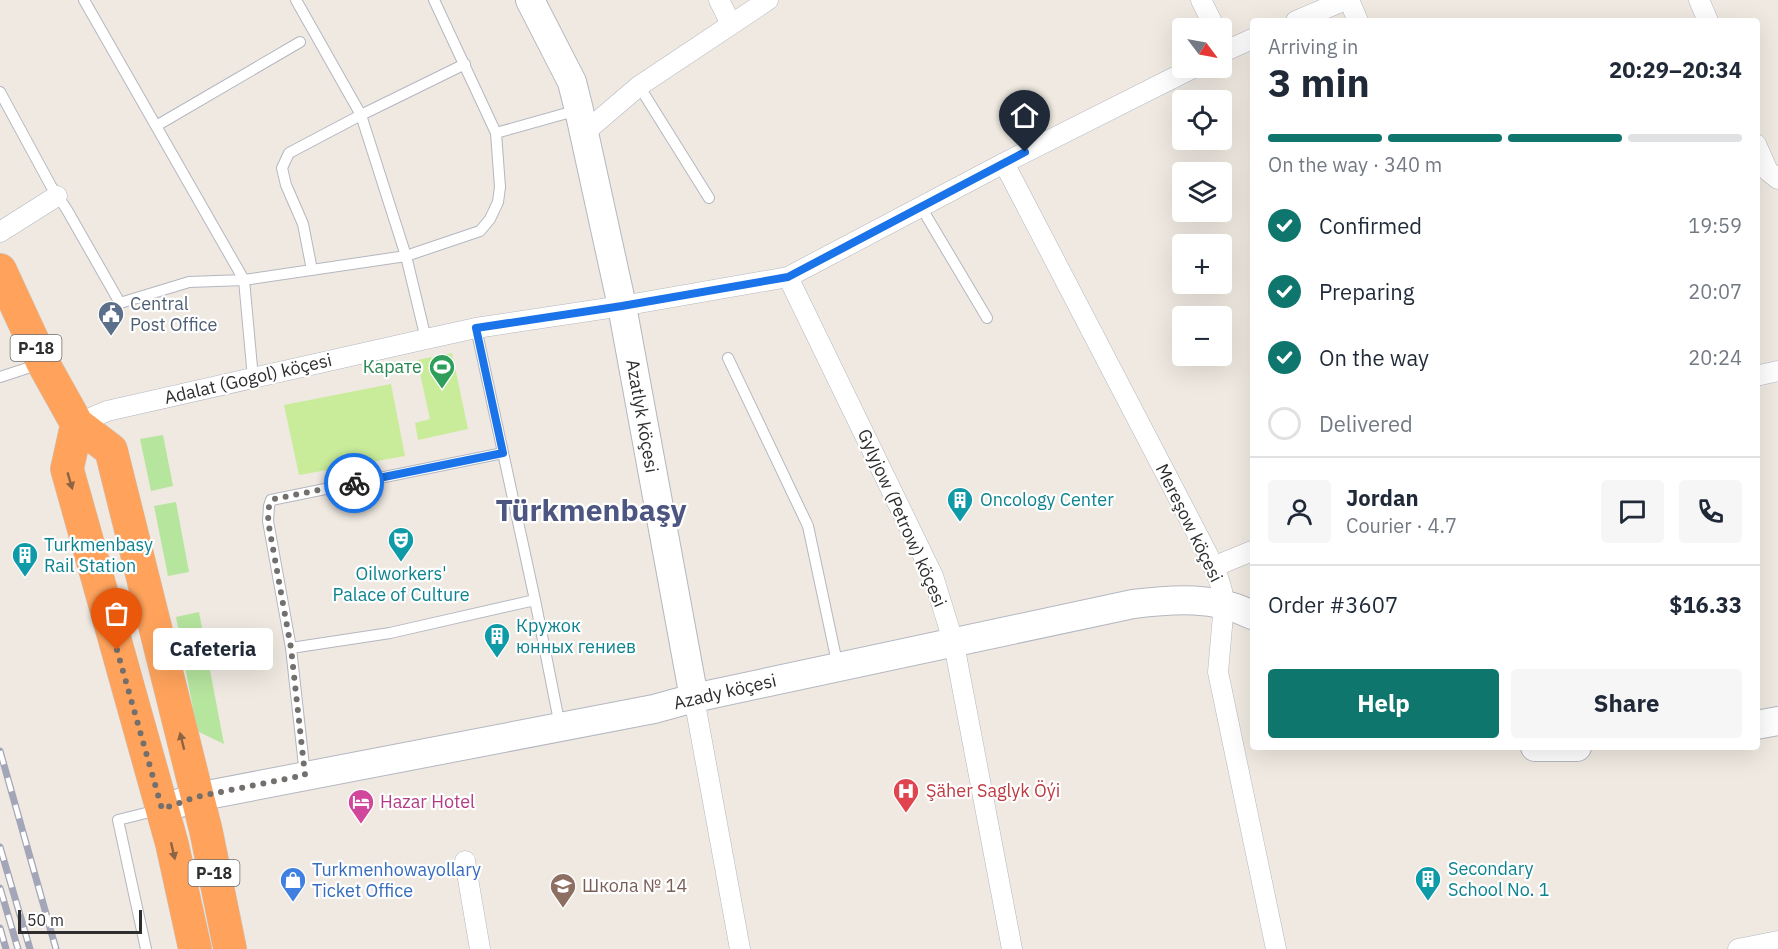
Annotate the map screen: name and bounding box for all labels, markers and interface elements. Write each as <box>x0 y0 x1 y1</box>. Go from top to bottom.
north arrow <box>1172 18 1232 78</box>
map controls <box>1172 18 1232 366</box>
text: Arriving in <box>1268 33 1358 60</box>
text: 20:29–20:34 <box>1609 55 1742 84</box>
text: 3 min <box>1268 57 1370 108</box>
pin <box>999 90 1050 152</box>
button: locate <box>1172 90 1232 150</box>
icon: home <box>1008 99 1041 132</box>
text: On the way · 340 m <box>1268 151 1442 178</box>
button: layers <box>1172 162 1232 222</box>
icon: check <box>1268 209 1301 242</box>
text: Confirmed <box>1319 211 1422 240</box>
text: 19:59 <box>1688 212 1742 239</box>
button: + <box>1172 234 1232 294</box>
icon: check <box>1268 275 1301 308</box>
text: Preparing <box>1319 277 1414 306</box>
text: 20:07 <box>1688 278 1742 305</box>
place label: Central Post Office <box>130 292 218 336</box>
public building icon: Central Post Office <box>96 299 126 337</box>
button: − <box>1172 306 1232 366</box>
road number: P-18 <box>10 335 62 361</box>
icon: check <box>1268 341 1301 374</box>
text: On the way <box>1319 343 1429 372</box>
text: 20:24 <box>1688 344 1742 371</box>
street label: Adalat (Gogol) köçesi <box>162 348 334 409</box>
sports icon: Карате <box>427 352 457 390</box>
place label: Карате <box>363 355 422 378</box>
street label: Azatlyk köçesi <box>621 357 664 474</box>
text: Delivered <box>1319 409 1413 438</box>
street label: Gylyjow (Petrow) köçesi <box>853 425 952 610</box>
courier <box>324 453 384 513</box>
street label: Mereşow köçesi <box>1151 460 1228 586</box>
icon: bike <box>338 467 371 500</box>
one-way arrow <box>66 472 76 490</box>
button: person <box>1268 480 1331 543</box>
button: chat <box>1601 480 1664 543</box>
button: phone <box>1679 480 1742 543</box>
text: Jordan <box>1346 483 1419 512</box>
building icon: Oncology Center <box>945 485 975 523</box>
place label: Oncology Center <box>980 488 1114 511</box>
district label: Türkmenbaşy <box>495 490 687 529</box>
text: Courier · 4.7 <box>1346 512 1457 539</box>
theatre icon: Oilworkers' Palace of Culture <box>386 525 416 563</box>
place label: Turkmenbasy Rail Station <box>44 533 153 577</box>
building icon: Turkmenbasy Rail Station <box>10 540 40 578</box>
place label: Oilworkers' Palace of Culture <box>332 562 470 606</box>
pin <box>91 588 142 650</box>
text: Order #3607 <box>1268 590 1398 619</box>
text: $16.33 <box>1669 590 1742 619</box>
icon: bag <box>100 597 133 630</box>
place label: Кружок юнных гениев <box>516 614 636 658</box>
building icon: Кружок юнных гениев <box>482 621 512 659</box>
callout: Cafeteria <box>153 629 273 671</box>
text: Cafeteria <box>170 635 256 662</box>
street label: Azady köçesi <box>671 669 778 714</box>
button: Help <box>1268 669 1499 738</box>
button: Share <box>1511 669 1742 738</box>
one-way arrow <box>177 731 187 750</box>
hospital icon: Şäher Saglyk Öýi <box>891 776 921 814</box>
place label: Şäher Saglyk Öýi <box>926 779 1060 802</box>
hotel icon: Hazar Hotel <box>346 787 376 825</box>
place label: Hazar Hotel <box>380 790 475 813</box>
one-way arrow <box>169 841 179 860</box>
place label: Secondary School No. 1 <box>1448 857 1549 901</box>
place label: Turkmenhowayollary Ticket Office <box>312 858 481 902</box>
road number: P-18 <box>188 860 240 886</box>
building icon: Secondary School No. 1 <box>1413 864 1443 902</box>
shop icon: Turkmenhowayollary Ticket Office <box>278 865 308 903</box>
school or university icon: Школа № 14 <box>548 871 578 909</box>
place label: Школа № 14 <box>582 874 687 897</box>
scale bar <box>18 907 142 934</box>
text: 50 m <box>27 910 64 930</box>

